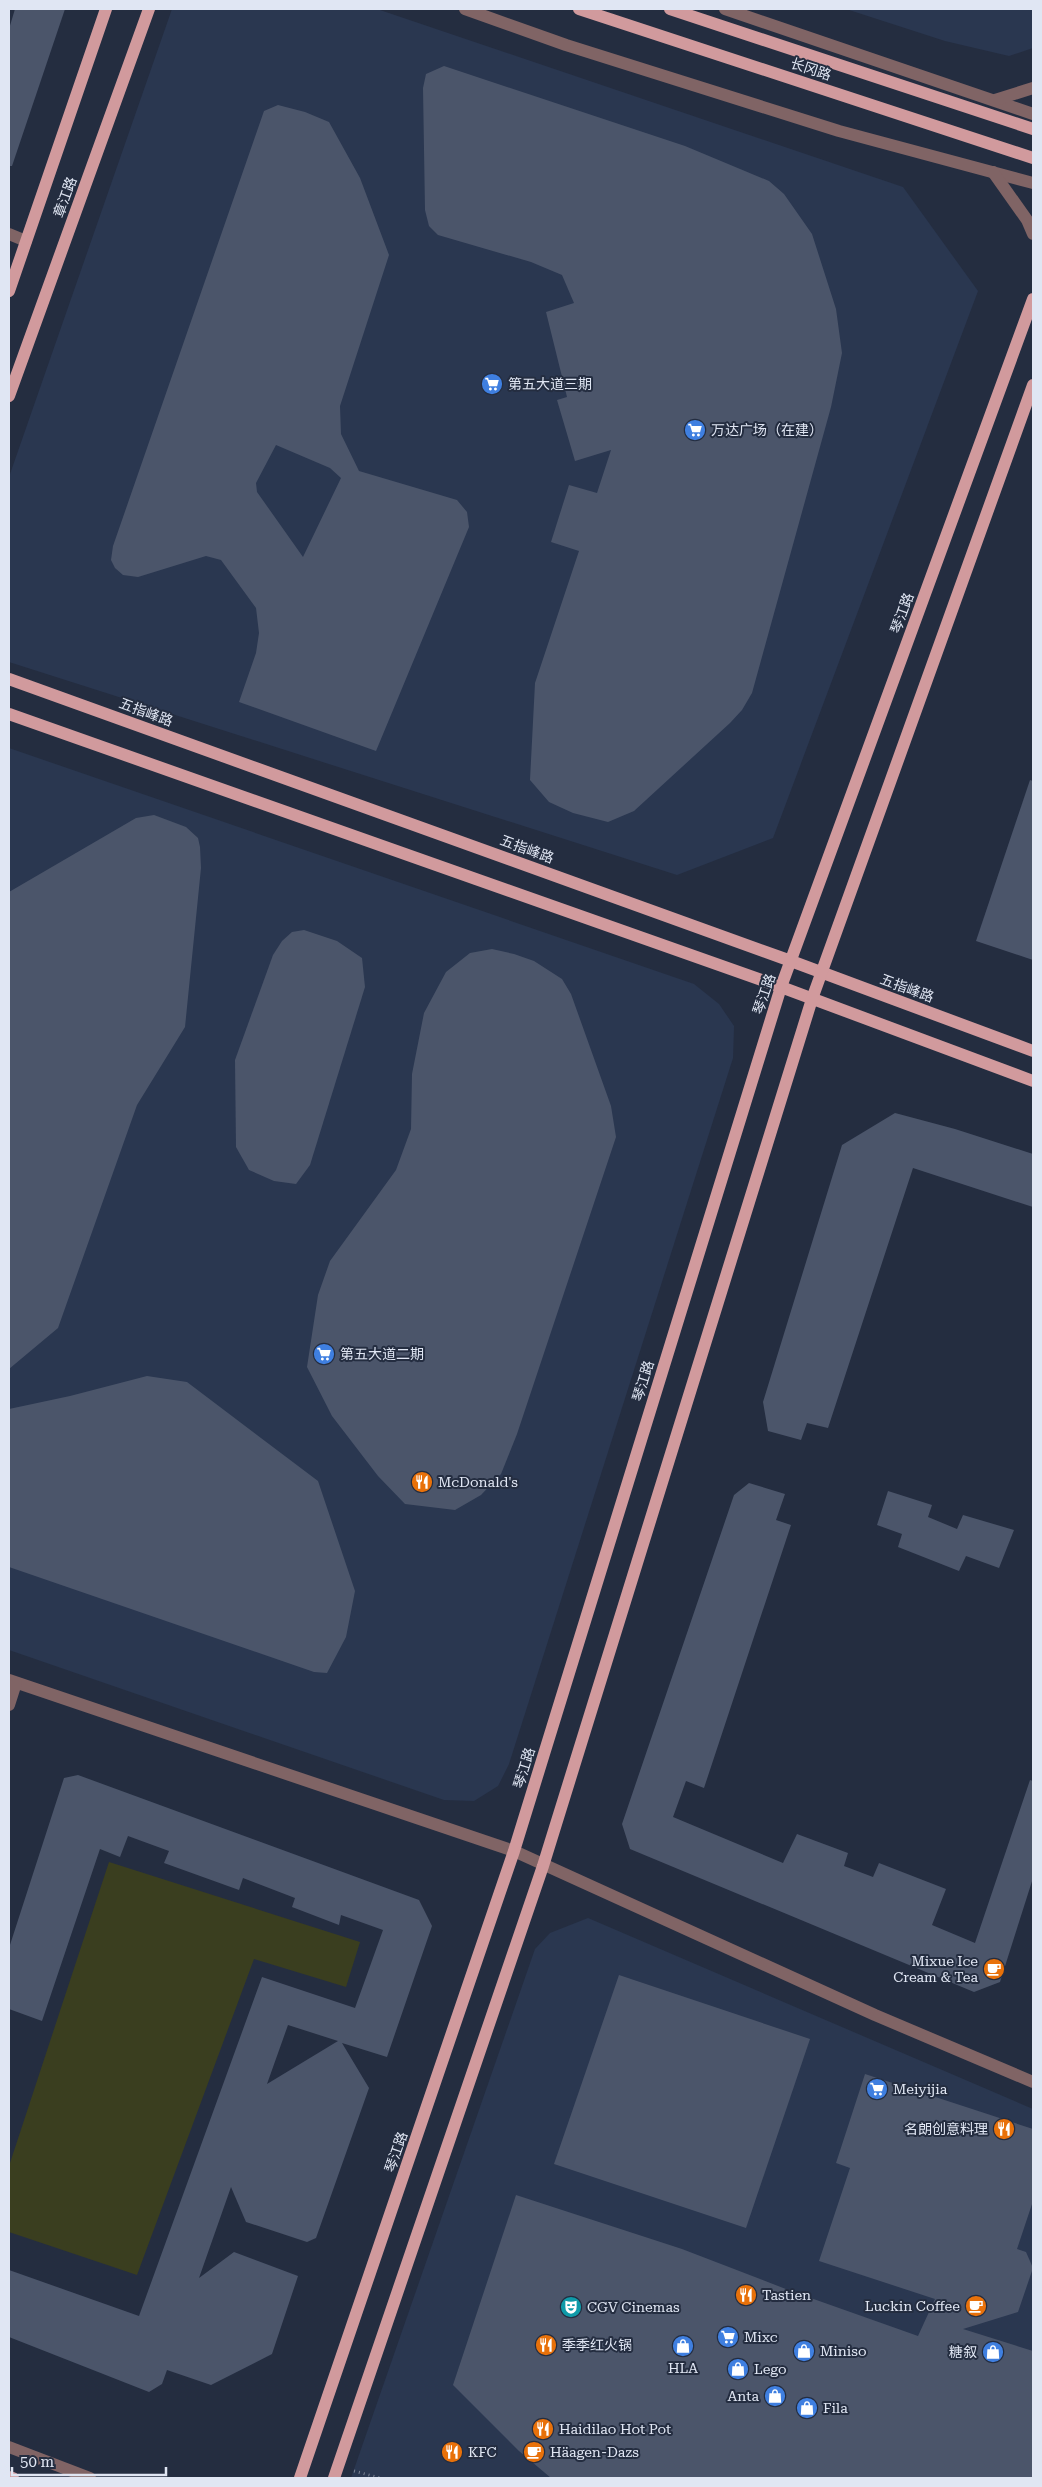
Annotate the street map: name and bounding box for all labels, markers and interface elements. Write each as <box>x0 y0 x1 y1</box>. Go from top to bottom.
street label: 长冈路 <box>789 55 833 83</box>
street label: 章江路 <box>50 175 80 219</box>
supermarket icon: 第五大道三期 <box>480 372 504 396</box>
place label: 第五大道三期 <box>508 376 592 392</box>
supermarket icon: 万达广场（在建） <box>683 418 707 442</box>
place label: 万达广场（在建） <box>711 422 823 438</box>
street label: 琴江路 <box>887 591 917 635</box>
street label: 五指峰路 <box>117 695 175 729</box>
street label: 五指峰路 <box>498 832 556 866</box>
street label: 五指峰路 <box>878 971 936 1005</box>
street label: 琴江路 <box>750 972 778 1016</box>
supermarket icon: 第五大道二期 <box>312 1342 336 1366</box>
place label: 第五大道二期 <box>340 1346 424 1362</box>
street label: 琴江路 <box>629 1359 657 1403</box>
restaurant icon: McDonald's <box>410 1470 434 1494</box>
place label: McDonald's <box>438 1474 518 1490</box>
street label: 琴江路 <box>510 1746 538 1790</box>
place label: Mixue Ice Cream & Tea <box>893 1953 978 1985</box>
cafe icon: Mixue Ice Cream & Tea <box>982 1957 1006 1981</box>
supermarket icon: Meiyijia <box>865 2077 889 2101</box>
place label: Meiyijia <box>893 2081 948 2097</box>
restaurant icon: 名朗创意料理 <box>992 2117 1016 2141</box>
place label: 名朗创意料理 <box>904 2121 988 2137</box>
street label: 琴江路 <box>382 2130 410 2174</box>
restaurant icon: Tastien <box>734 2283 758 2307</box>
place label: Tastien <box>762 2287 811 2303</box>
cafe icon: Luckin Coffee <box>964 2294 988 2318</box>
theatre icon: CGV Cinemas <box>559 2295 583 2319</box>
place label: Luckin Coffee <box>865 2298 960 2314</box>
place label: CGV Cinemas <box>587 2299 680 2315</box>
supermarket icon: Mixc <box>716 2325 740 2349</box>
place label: Mixc <box>744 2329 778 2345</box>
restaurant icon: 季季红火锅 <box>534 2333 558 2357</box>
shop icon: HLA <box>671 2334 695 2358</box>
place label: 季季红火锅 <box>562 2337 632 2353</box>
shop icon: Miniso <box>792 2339 816 2363</box>
shop icon: 糖叙 <box>981 2340 1005 2364</box>
place label: Miniso <box>820 2343 867 2359</box>
place label: 糖叙 <box>949 2344 977 2360</box>
shop icon: Lego <box>726 2357 750 2381</box>
place label: HLA <box>668 2360 698 2376</box>
place label: Lego <box>754 2361 787 2377</box>
shop icon: Anta <box>763 2384 787 2408</box>
place label: Anta <box>727 2388 759 2404</box>
shop icon: Fila <box>795 2396 819 2420</box>
place label: Fila <box>823 2400 848 2416</box>
restaurant icon: Haidilao Hot Pot <box>531 2417 555 2441</box>
place label: Haidilao Hot Pot <box>559 2421 671 2437</box>
restaurant icon: KFC <box>440 2440 464 2464</box>
cafe icon: Häagen-Dazs <box>522 2440 546 2464</box>
scale bar <box>12 2444 166 2476</box>
place label: KFC <box>468 2444 497 2460</box>
place label: Häagen-Dazs <box>550 2444 639 2460</box>
text: 50 m <box>20 2453 55 2471</box>

